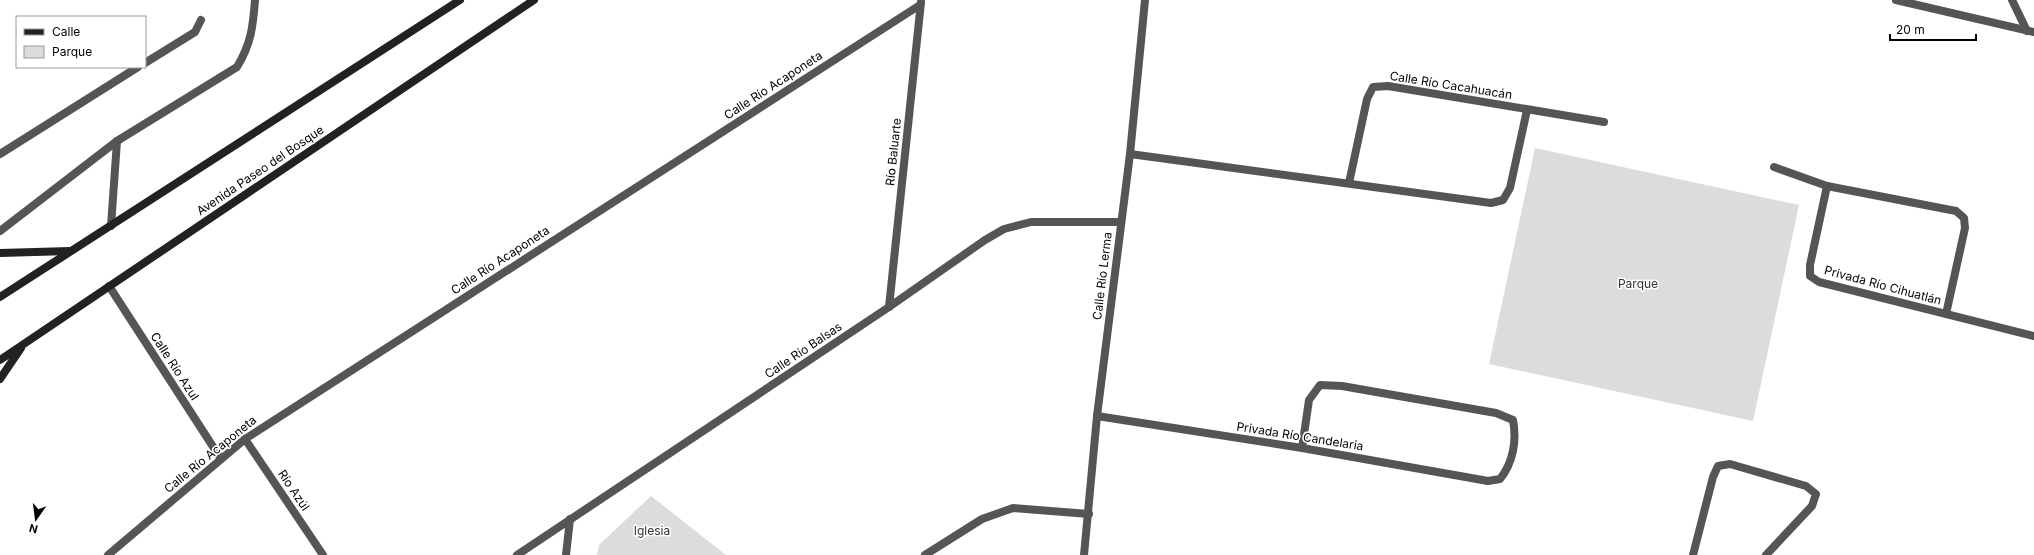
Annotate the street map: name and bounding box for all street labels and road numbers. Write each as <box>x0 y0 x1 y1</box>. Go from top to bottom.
street label: Calle Río Acaponeta <box>721 48 825 122</box>
street label: Calle Río Cacahuacán <box>1389 68 1513 102</box>
street label: Río Baluarte <box>882 117 904 187</box>
street label: Avenida Paseo del Bosque <box>194 122 326 218</box>
street label: Calle Río Acaponeta <box>448 223 552 297</box>
street label: Calle Río Lerma <box>1089 231 1115 321</box>
street label: Privada Río Cihuatlán <box>1823 262 1943 308</box>
street label: Calle Río Balsas <box>762 319 844 381</box>
street label: Calle Río Azul <box>148 329 202 403</box>
street label: Calle Río Acaponeta <box>161 412 259 496</box>
street label: Privada Río Candelaria <box>1235 419 1365 453</box>
street label: Río Azúl <box>275 467 313 513</box>

